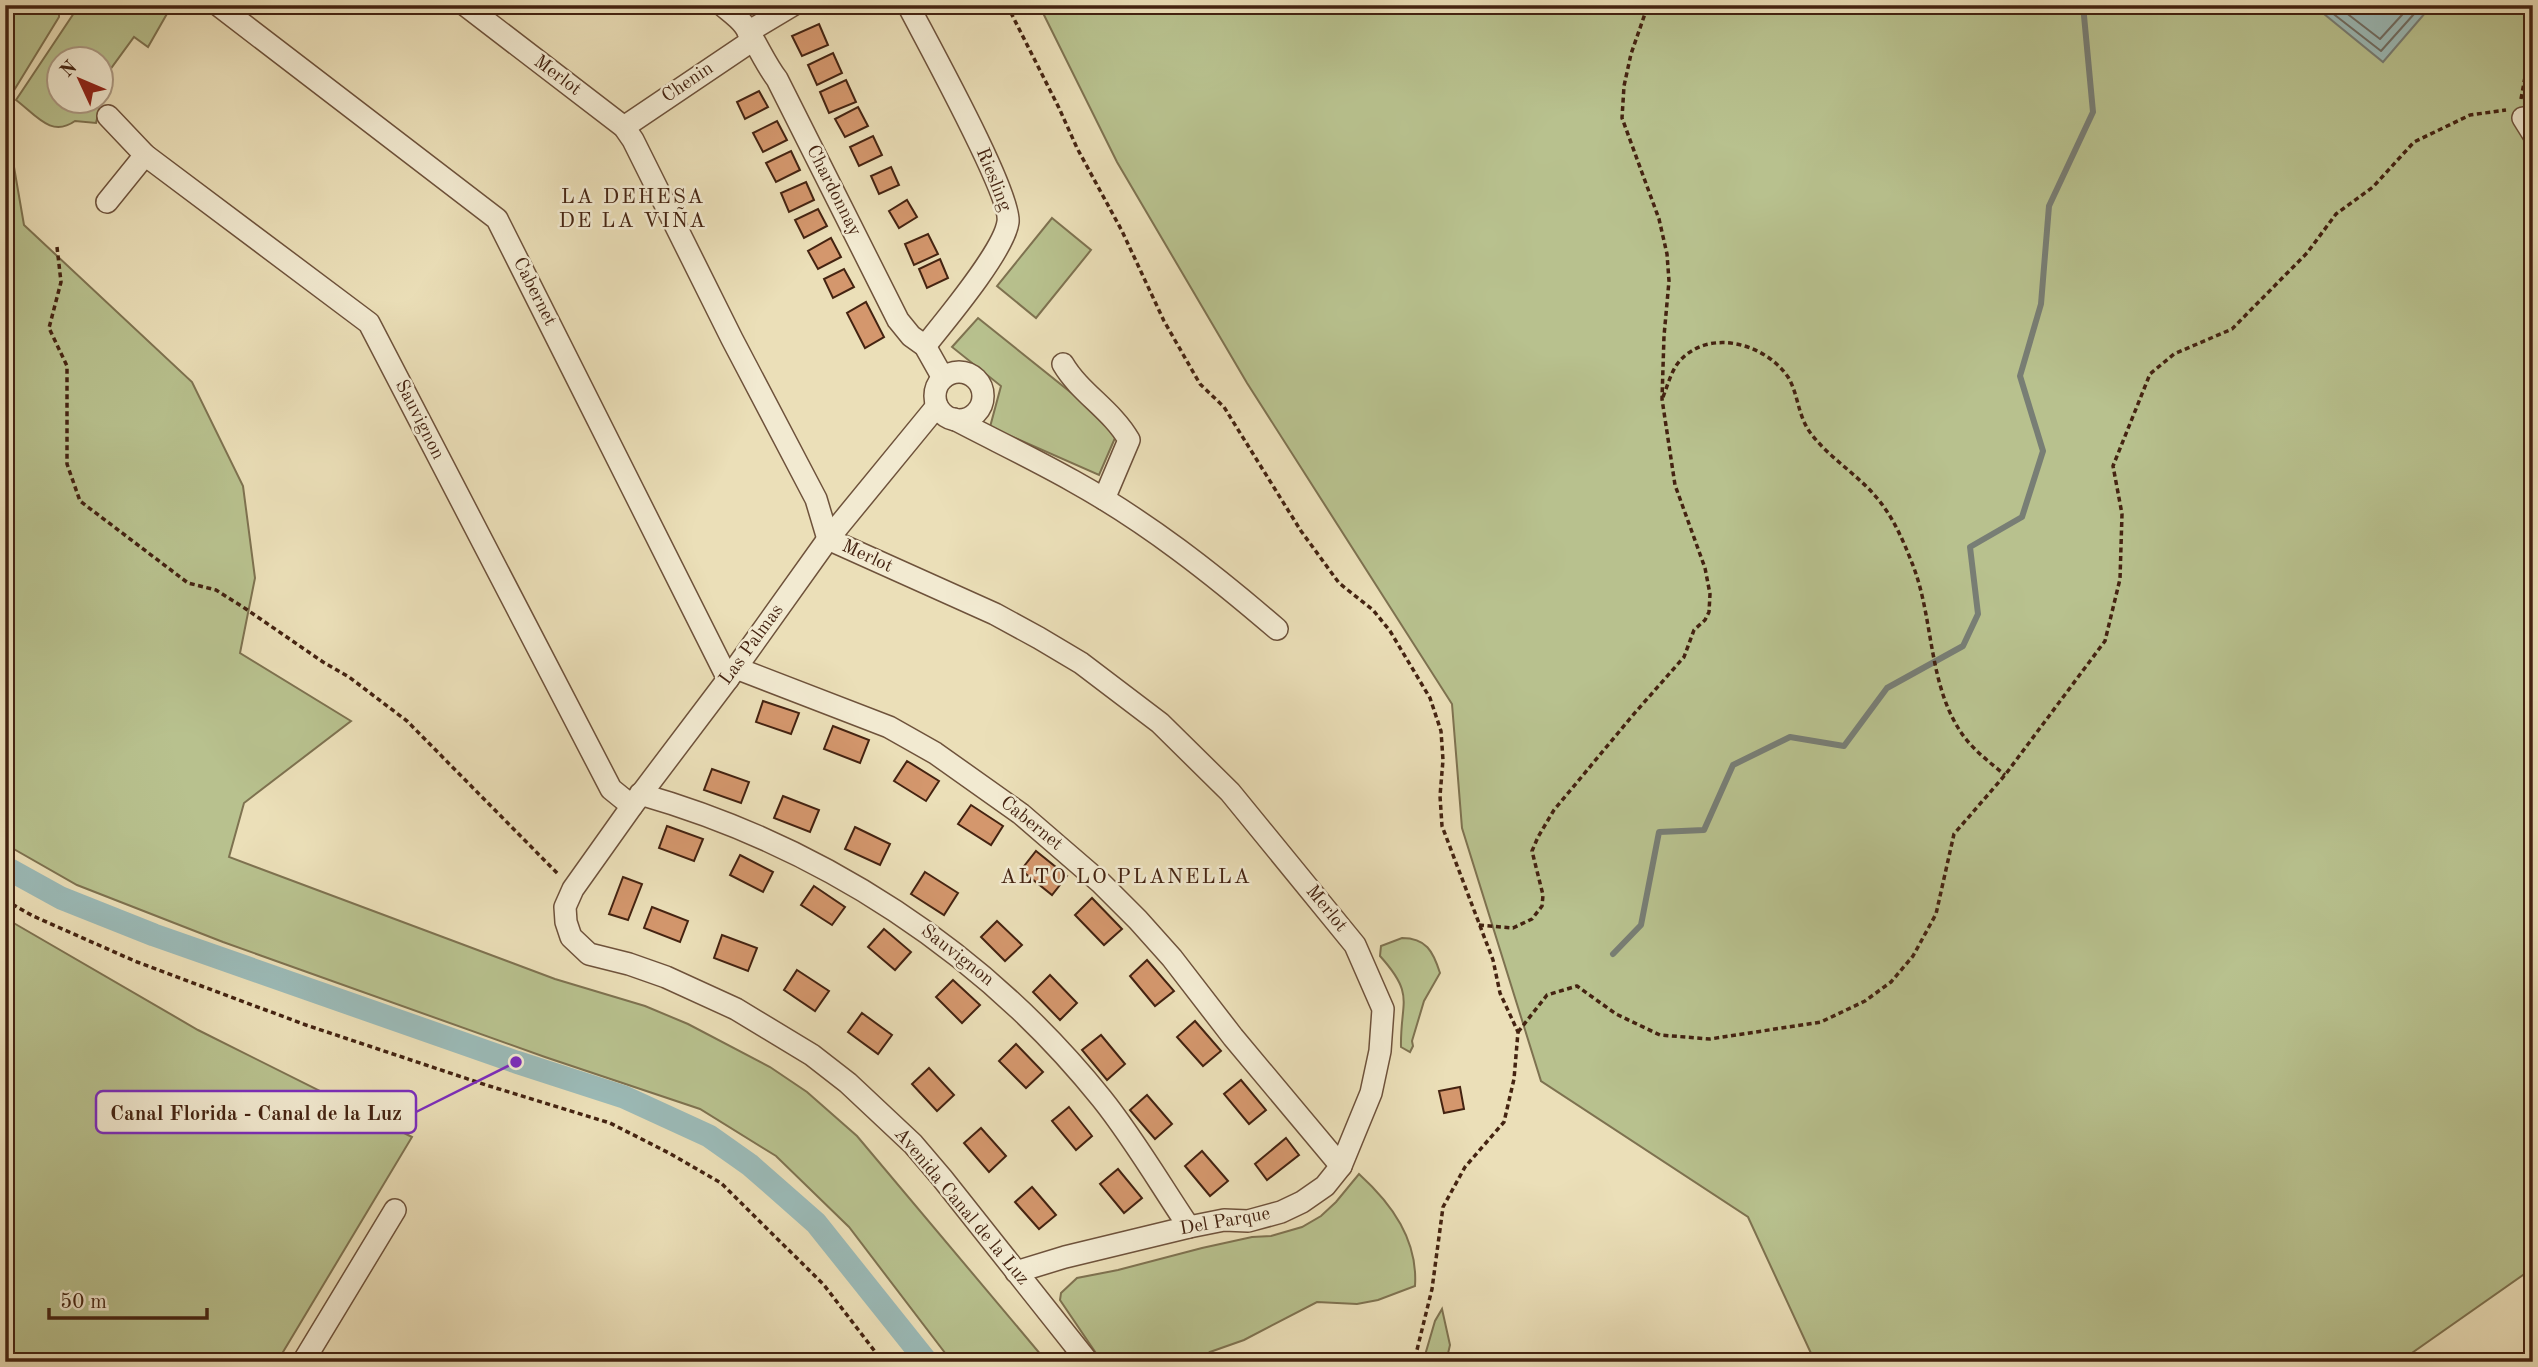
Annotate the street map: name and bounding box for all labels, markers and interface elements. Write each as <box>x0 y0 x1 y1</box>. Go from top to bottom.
north arrow <box>46 46 116 116</box>
street label: Merlot <box>530 52 584 100</box>
text: N <box>58 58 82 82</box>
street label: Chenin <box>659 59 717 107</box>
street label: Chardonnay <box>802 142 864 240</box>
street label: Riesling <box>972 146 1015 215</box>
district label: LA DEHESA DE LA VIÑA <box>559 187 707 232</box>
street label: Cabernet <box>509 255 559 329</box>
street label: Sauvignon <box>391 377 447 463</box>
street label: Merlot <box>839 537 895 577</box>
street label: Las Palmas <box>716 601 788 689</box>
street label: Cabernet <box>996 793 1066 855</box>
district label: ALTO LO PLANELLA <box>1000 867 1252 888</box>
street label: Merlot <box>1302 882 1350 936</box>
street label: Sauvignon <box>917 922 997 990</box>
callout: Canal Florida - Canal de la Luz <box>96 1091 416 1133</box>
text: Canal Florida - Canal de la Luz <box>110 1104 402 1125</box>
street label: Avenida Canal de la Luz <box>890 1125 1032 1289</box>
street label: Del Parque <box>1178 1205 1272 1239</box>
scale bar <box>49 1276 206 1320</box>
text: 50 m <box>60 1292 107 1313</box>

